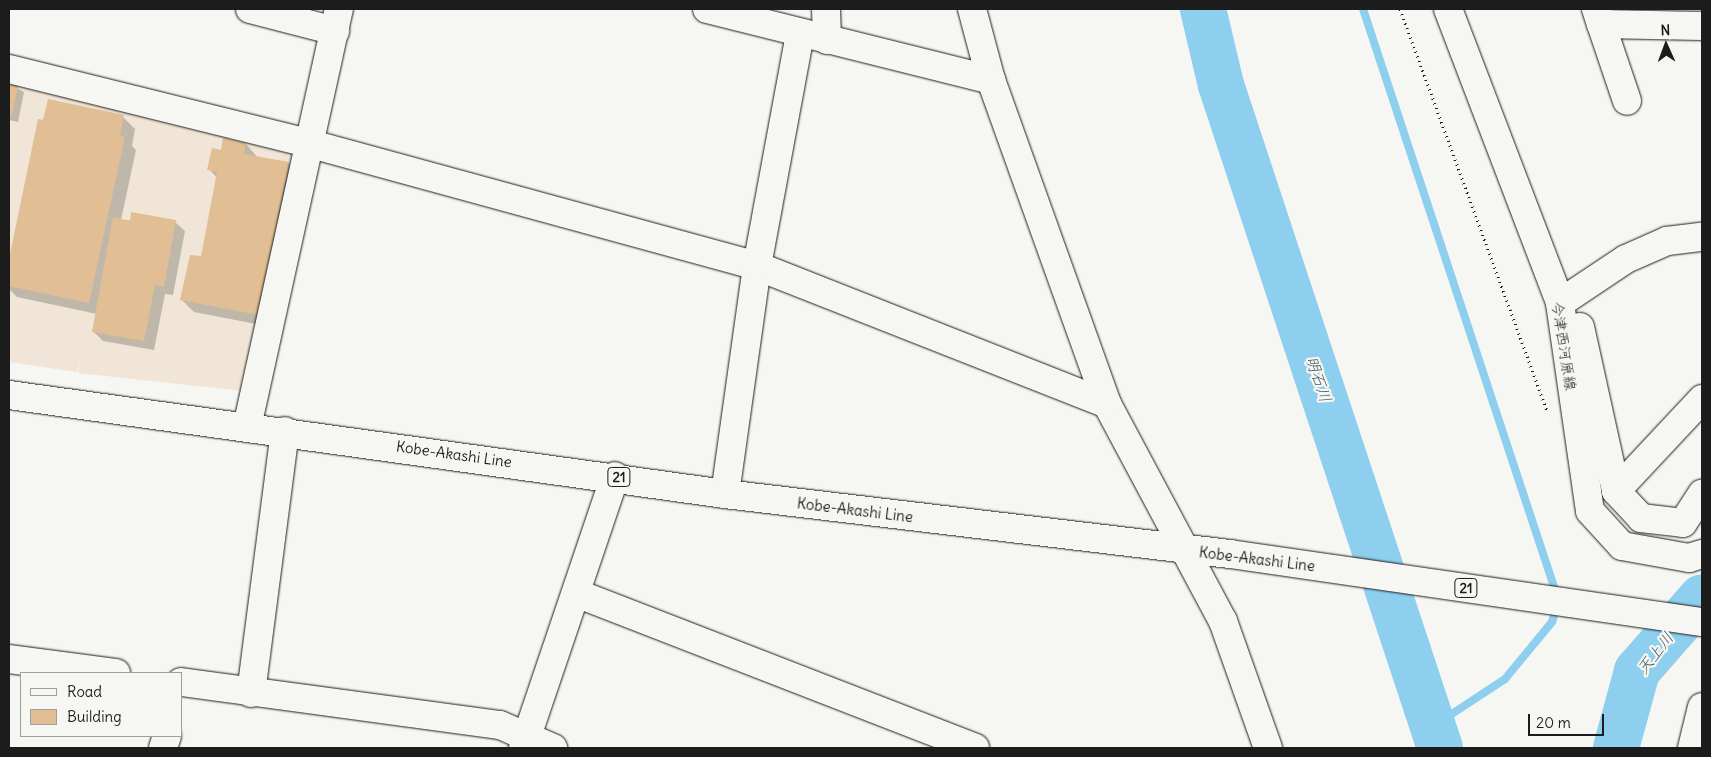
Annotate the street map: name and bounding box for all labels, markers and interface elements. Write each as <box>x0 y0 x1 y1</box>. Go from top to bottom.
north arrow <box>1641 20 1691 70</box>
text: N <box>1660 21 1671 39</box>
street label: 今津西河原線 <box>1548 300 1580 392</box>
water label: 明石川 <box>1302 353 1336 405</box>
street label: Kobe-Akashi Line <box>395 437 513 471</box>
road number: 21 <box>606 466 632 488</box>
street label: Kobe-Akashi Line <box>796 494 914 526</box>
street label: Kobe-Akashi Line <box>1198 543 1316 575</box>
road number: 21 <box>1454 576 1478 600</box>
water label: 天上川 <box>1633 628 1677 678</box>
legend <box>20 672 182 737</box>
text: Road <box>67 682 102 701</box>
scale bar <box>1531 704 1607 736</box>
text: Building <box>67 707 122 726</box>
text: 20 m <box>1536 713 1571 732</box>

